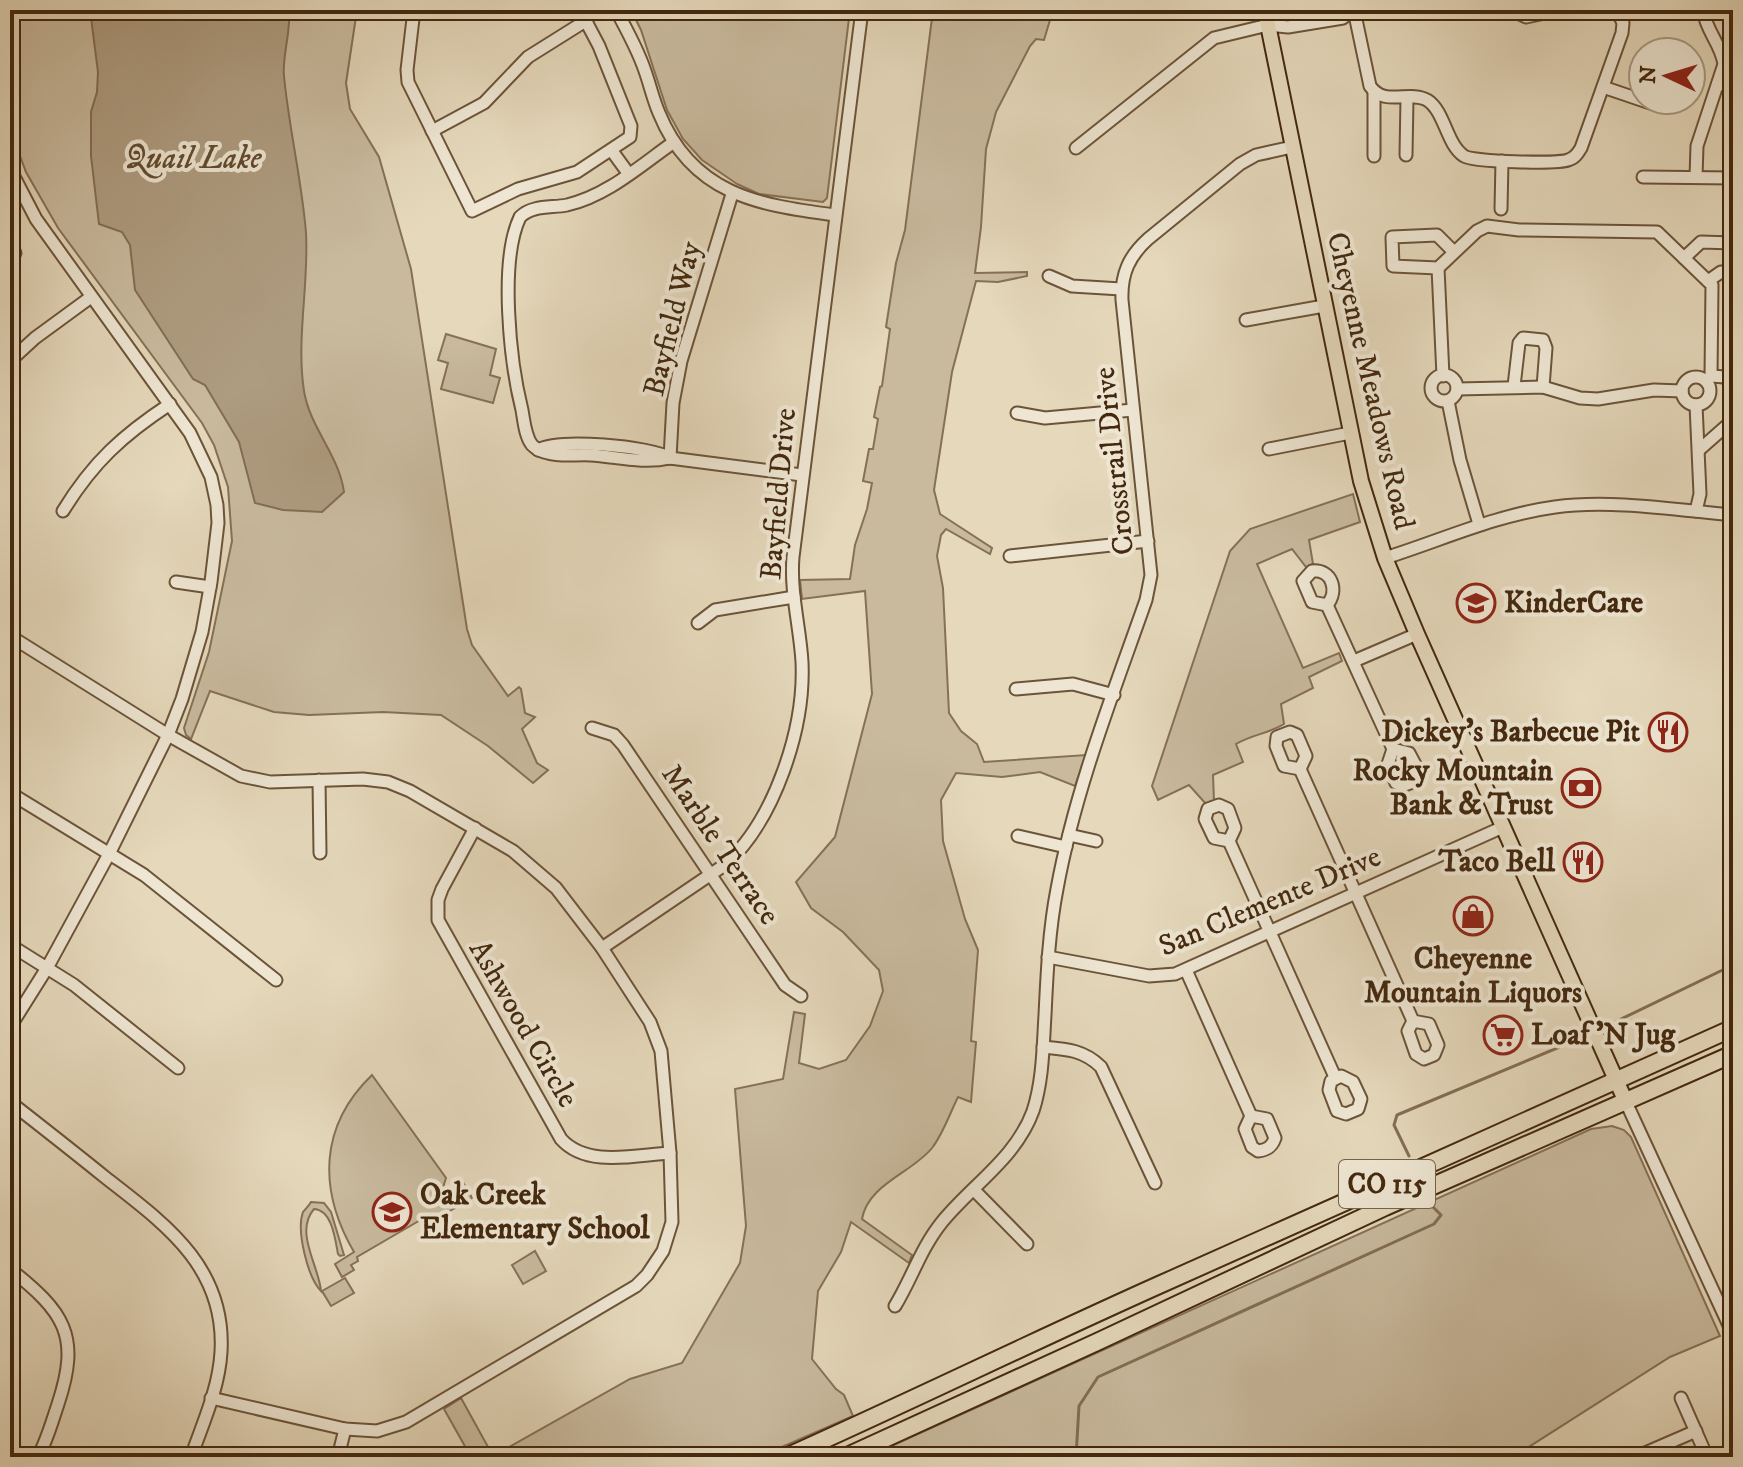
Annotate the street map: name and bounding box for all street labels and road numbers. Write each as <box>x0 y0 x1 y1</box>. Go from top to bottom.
street label: Cheyenne Meadows Road <box>1318 229 1422 533</box>
street label: Bayfield Way <box>636 237 710 400</box>
street label: Crosstrail Drive <box>1087 365 1143 557</box>
street label: Bayfield Drive <box>753 407 805 581</box>
street label: Marble Terrace <box>653 758 787 932</box>
street label: San Clemente Drive <box>1153 839 1387 965</box>
street label: Ashwood Circle <box>460 934 586 1114</box>
road number: CO 115 <box>1339 1160 1435 1208</box>

